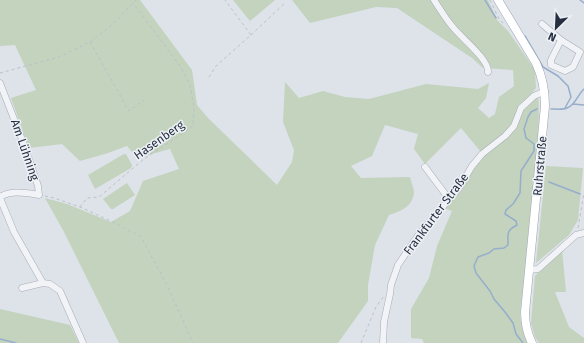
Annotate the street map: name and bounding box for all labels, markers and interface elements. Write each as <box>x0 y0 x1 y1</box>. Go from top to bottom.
north arrow <box>536 8 576 48</box>
text: N <box>546 29 558 44</box>
street label: Hasenberg <box>131 117 187 162</box>
street label: Am Lühning <box>8 118 42 183</box>
street label: Ruhrstraße <box>530 135 550 197</box>
street label: Frankfurter Straße <box>401 170 471 258</box>

